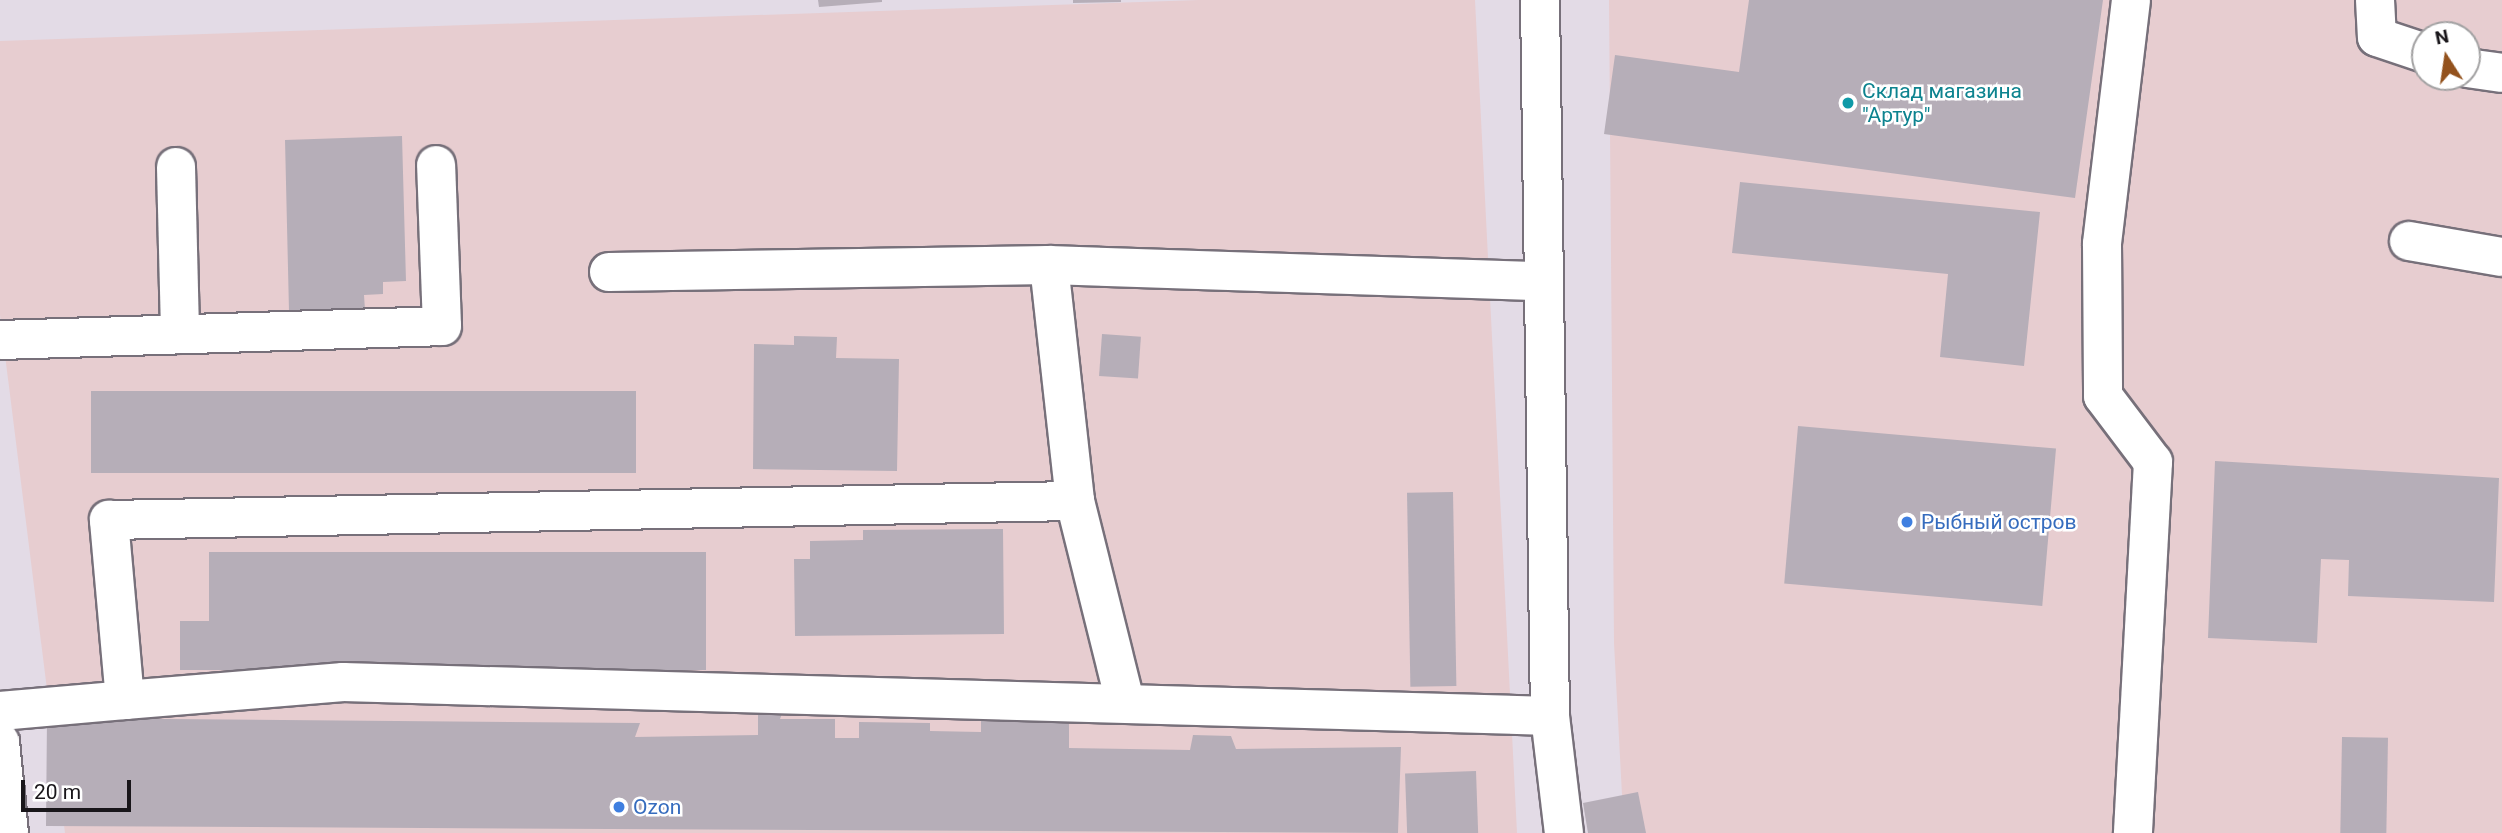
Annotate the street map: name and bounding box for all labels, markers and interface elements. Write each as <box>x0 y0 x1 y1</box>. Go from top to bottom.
north arrow <box>2411 21 2481 91</box>
text: N <box>2433 24 2451 50</box>
place label: Склад магазина "Артур" <box>1862 78 2022 128</box>
marker: Склад магазина "Артур" <box>1840 95 1856 111</box>
place label: Рыбный остров <box>1921 509 2077 535</box>
marker: Рыбный остров <box>1899 514 1915 530</box>
scale bar <box>24 766 135 810</box>
text: 20 m <box>34 780 81 804</box>
place label: Ozon <box>633 794 681 820</box>
marker: Ozon <box>611 799 627 815</box>

